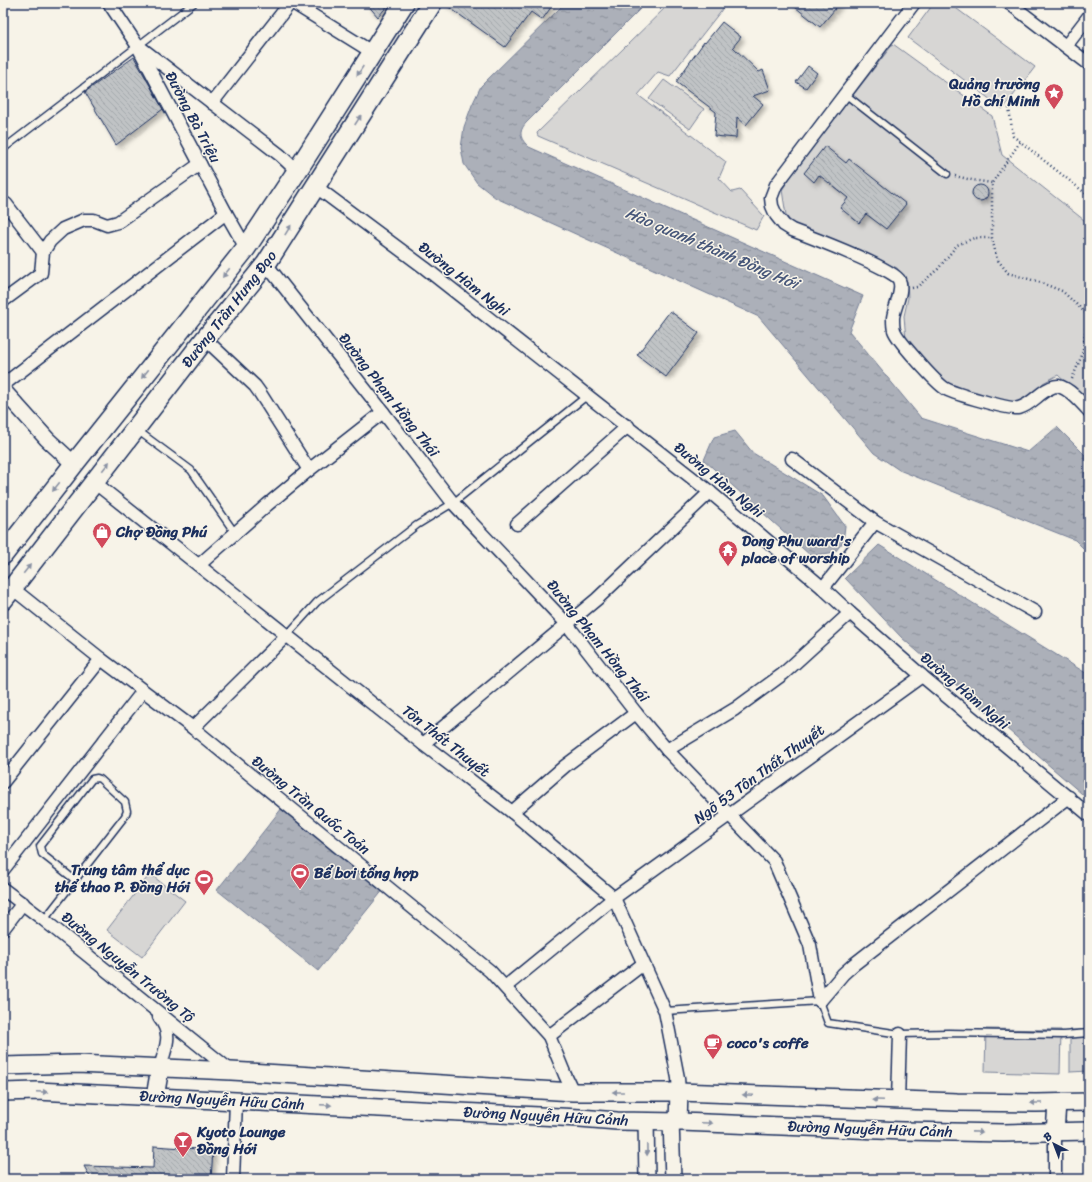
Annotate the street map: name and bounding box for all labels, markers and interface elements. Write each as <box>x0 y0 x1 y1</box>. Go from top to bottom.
street label: Đường Bà Triệu <box>158 66 228 168</box>
one-way arrow <box>356 66 364 77</box>
place label: Quảng trường Hồ chí Minh <box>948 71 1040 114</box>
place icon: Quảng trường Hồ chí Minh <box>1043 82 1065 110</box>
one-way arrow <box>354 114 361 126</box>
water label: Hào quanh thành Đồng Hới <box>621 198 806 299</box>
one-way arrow <box>284 224 291 236</box>
street label: Đường Hàm Nghi <box>412 235 516 324</box>
street label: Đường Trần Hưng Đạo <box>175 244 284 374</box>
one-way arrow <box>222 267 230 278</box>
street label: Đường Phạm Hồng Thái <box>332 327 447 464</box>
one-way arrow <box>141 369 150 380</box>
street label: Đường Hàm Nghi <box>668 435 771 525</box>
one-way arrow <box>102 460 111 471</box>
one-way arrow <box>51 482 60 493</box>
place label: Chợ Đồng Phú <box>115 519 208 545</box>
shop icon: Chợ Đồng Phú <box>91 521 113 549</box>
place label: Dong Phu ward's place of worship <box>741 528 852 571</box>
temple icon: Dong Phu ward's place of worship <box>717 539 739 567</box>
one-way arrow <box>23 563 31 574</box>
street label: Đường Phạm Hồng Thái <box>540 574 657 709</box>
street label: Đường Hàm Nghi <box>914 646 1016 737</box>
street label: Tôn Thất Thuyết <box>396 698 496 784</box>
street label: Ngõ 53 Tôn Thất Thuyết <box>688 717 831 831</box>
street label: Đường Trần Quốc Toản <box>246 749 376 861</box>
place label: Trung tâm thể dục thể thao P. Đồng Hới <box>55 857 191 900</box>
place label: Bể bơi tổng hợp <box>314 860 419 886</box>
sports icon: Bể bơi tổng hợp <box>289 862 311 890</box>
sports icon: Trung tâm thể dục thể thao P. Đồng Hới <box>193 868 215 896</box>
street label: Đường Nguyễn Trường Tộ <box>55 905 201 1029</box>
place label: coco's coffe <box>726 1030 809 1056</box>
cafe icon: coco's coffe <box>702 1032 724 1060</box>
street label: Đường Nguyễn Hữu Cảnh <box>139 1083 305 1117</box>
one-way arrow <box>36 1088 48 1095</box>
one-way arrow <box>611 1089 624 1095</box>
one-way arrow <box>742 1092 754 1099</box>
one-way arrow <box>871 1097 884 1103</box>
street label: Đường Nguyễn Hữu Cảnh <box>463 1099 629 1133</box>
one-way arrow <box>1029 1100 1042 1106</box>
one-way arrow <box>320 1102 332 1109</box>
street label: Đường Nguyễn Hữu Cảnh <box>787 1113 953 1145</box>
place label: Kyoto Lounge Đồng Hới <box>196 1119 286 1162</box>
one-way arrow <box>701 1119 713 1126</box>
north arrow <box>1034 1124 1074 1164</box>
text: B <box>1039 1128 1057 1146</box>
one-way arrow <box>971 1129 984 1135</box>
bar icon: Kyoto Lounge Đồng Hới <box>172 1130 194 1158</box>
one-way arrow <box>644 1144 650 1157</box>

